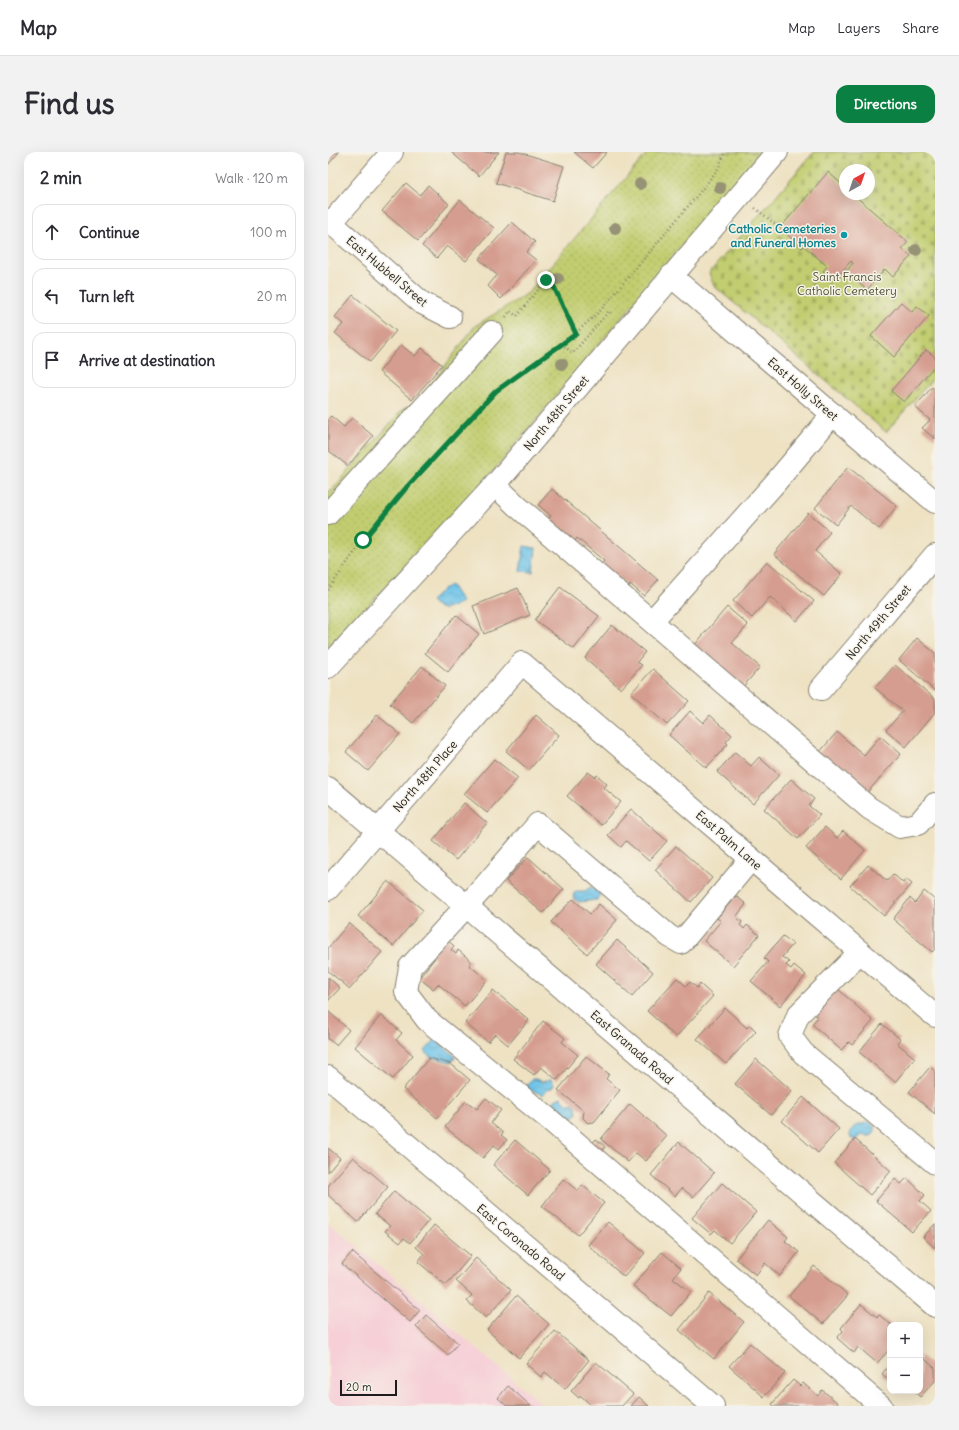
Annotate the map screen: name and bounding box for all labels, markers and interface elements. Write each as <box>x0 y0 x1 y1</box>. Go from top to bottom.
text: Map <box>20 16 57 40</box>
text: Map <box>788 19 815 37</box>
text: Layers <box>837 19 880 37</box>
text: Share <box>902 19 939 37</box>
button: Directions <box>836 85 935 123</box>
text: Find us <box>24 86 115 122</box>
north arrow <box>839 164 875 200</box>
text: 2 min <box>40 167 82 189</box>
text: Walk · 120 m <box>215 170 288 187</box>
icon: ahead <box>41 221 63 243</box>
place label: Catholic Cemeteries and Funeral Homes <box>728 221 837 250</box>
text: Continue <box>79 223 140 242</box>
text: 100 m <box>250 224 287 241</box>
marker: Catholic Cemeteries and Funeral Homes <box>839 230 849 240</box>
street label: East Hubbell Street <box>343 233 431 309</box>
park label: Saint Francis Catholic Cemetery <box>797 269 897 298</box>
route end <box>537 271 555 289</box>
icon: left <box>41 285 63 307</box>
text: Turn left <box>79 287 134 306</box>
text: 20 m <box>257 288 287 305</box>
icon: arrive <box>41 349 63 371</box>
text: Arrive at destination <box>79 351 215 370</box>
street label: East Holly Street <box>765 354 841 424</box>
street label: North 48th Street <box>520 372 592 454</box>
route start <box>354 531 372 549</box>
street label: North 49th Street <box>842 581 914 663</box>
street label: North 48th Place <box>390 737 460 815</box>
street label: East Palm Lane <box>693 807 765 873</box>
street label: East Granada Road <box>587 1007 677 1087</box>
street label: East Coronado Road <box>474 1201 568 1283</box>
map controls <box>887 1322 923 1394</box>
button: + <box>887 1322 923 1358</box>
button: − <box>887 1358 923 1394</box>
scale bar <box>340 1378 397 1397</box>
text: 20 m <box>346 1380 372 1394</box>

